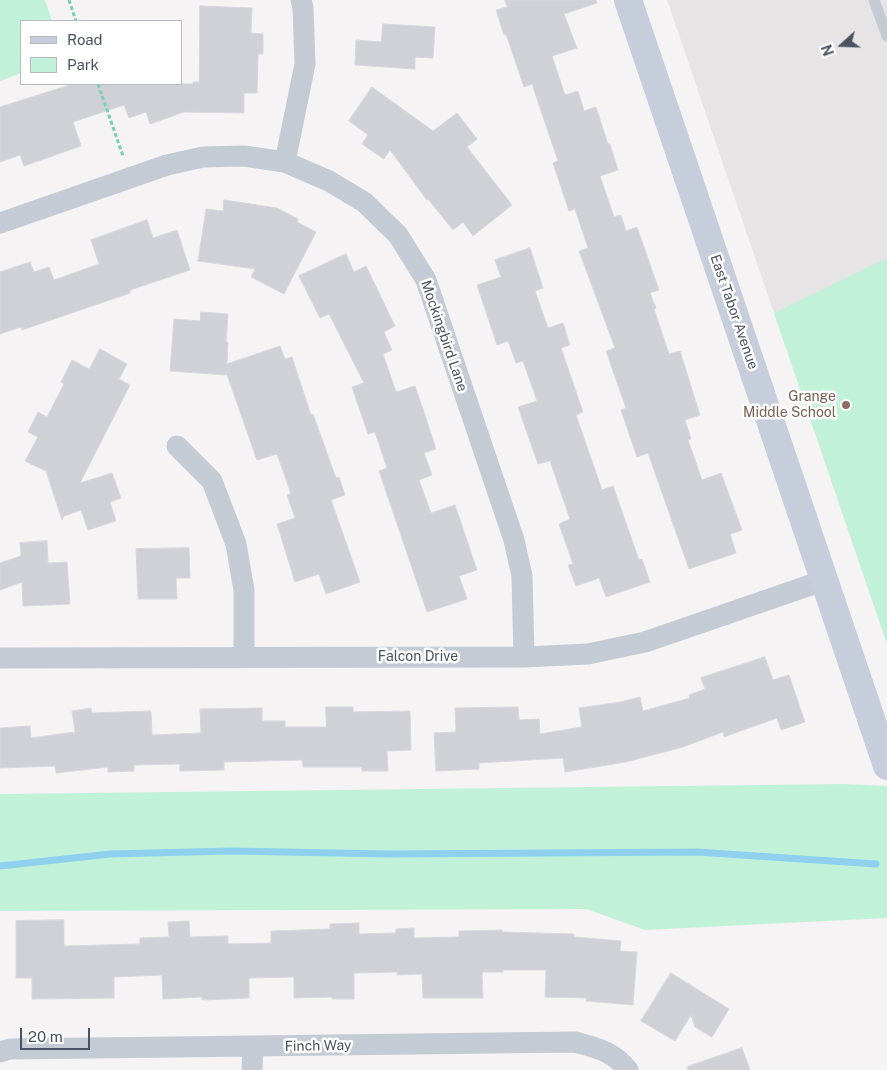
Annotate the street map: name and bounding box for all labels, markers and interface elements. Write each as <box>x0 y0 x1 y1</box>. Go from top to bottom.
legend <box>20 20 182 85</box>
north arrow <box>817 20 867 70</box>
text: Road <box>67 31 103 48</box>
text: N <box>819 42 837 58</box>
text: Park <box>67 56 99 73</box>
street label: East Tabor Avenue <box>706 252 762 372</box>
street label: Mockingbird Lane <box>417 278 471 394</box>
place label: Grange Middle School <box>743 389 836 422</box>
marker: Grange Middle School <box>840 399 852 411</box>
street label: Falcon Drive <box>378 649 458 665</box>
scale bar <box>22 1018 92 1050</box>
text: 20 m <box>28 1028 63 1045</box>
street label: Finch Way <box>285 1037 351 1055</box>

